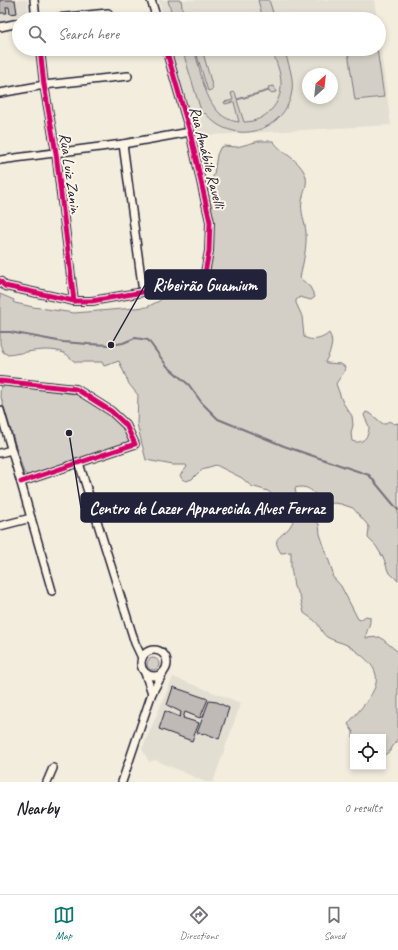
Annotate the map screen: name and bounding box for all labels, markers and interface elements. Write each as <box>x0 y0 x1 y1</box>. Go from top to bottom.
search box <box>12 12 386 56</box>
icon: search <box>26 23 48 45</box>
text: Search here <box>58 25 119 44</box>
north arrow <box>302 68 338 104</box>
street label: Rua Amábile Ravelli <box>185 104 230 212</box>
street label: Rua Luiz Zanin <box>54 132 86 215</box>
callout: Ribeirão Guamium <box>145 270 266 299</box>
text: Ribeirão Guamium <box>153 275 259 296</box>
callout: Centro de Lazer Apparecida Alves Ferraz <box>81 493 333 522</box>
text: Centro de Lazer Apparecida Alves Ferraz <box>89 498 326 519</box>
map controls <box>350 734 386 770</box>
button: locate <box>350 734 386 770</box>
text: Nearby <box>16 798 59 819</box>
text: 0 results <box>344 800 382 816</box>
tab: Map <box>53 904 75 942</box>
tab: Directions <box>180 904 218 942</box>
tab: Saved <box>323 904 345 942</box>

